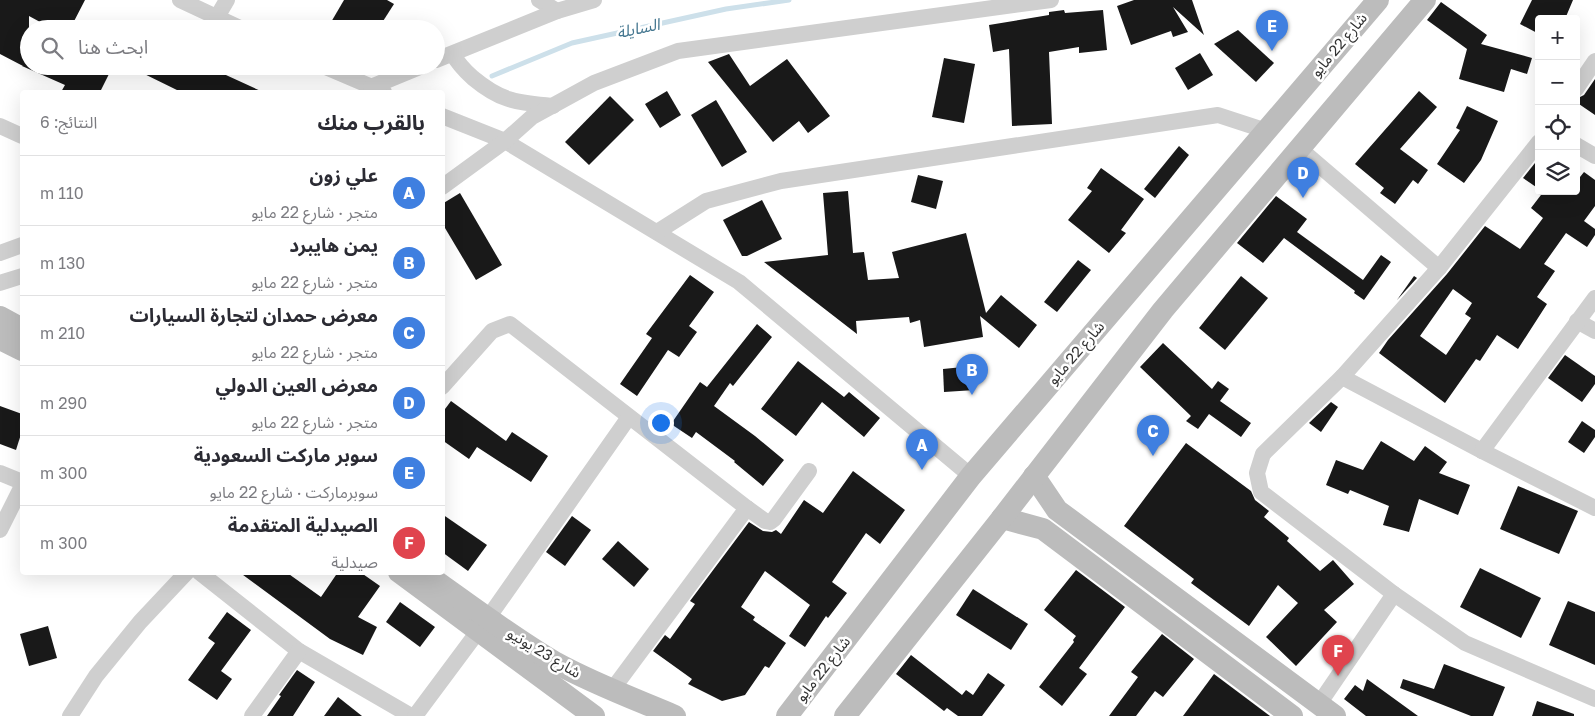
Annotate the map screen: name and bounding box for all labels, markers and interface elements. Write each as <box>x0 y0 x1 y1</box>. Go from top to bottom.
street label: شارع 22 مايو <box>1306 9 1373 83</box>
pin: E <box>1256 10 1288 51</box>
water label: السايلة <box>615 13 664 42</box>
map controls <box>1535 15 1580 195</box>
button: + <box>1535 15 1580 60</box>
search box <box>20 20 445 75</box>
icon: search <box>38 34 66 62</box>
text: ابحث هنا <box>78 35 148 58</box>
button: − <box>1535 60 1580 105</box>
button: locate <box>1535 105 1580 150</box>
text: بالقرب منك <box>317 109 425 135</box>
text: النتائج: 6 <box>40 112 97 132</box>
button: layers <box>1535 150 1580 195</box>
pin: D <box>1287 157 1319 198</box>
text: علي زون <box>310 163 378 186</box>
text: 110 m <box>40 183 84 203</box>
text: A <box>403 183 415 203</box>
text: متجر · شارع 22 مايو <box>251 202 378 222</box>
text: يمن هايبرد <box>289 233 378 256</box>
text: 130 m <box>40 253 85 273</box>
text: B <box>403 253 415 273</box>
text: متجر · شارع 22 مايو <box>251 272 378 292</box>
text: معرض حمدان لتجارة السيارات <box>129 303 378 326</box>
street label: شارع 22 مايو <box>1043 317 1111 390</box>
text: 210 m <box>40 323 85 343</box>
text: C <box>403 323 415 343</box>
text: متجر · شارع 22 مايو <box>251 342 378 362</box>
pin: B <box>956 354 988 395</box>
text: معرض العين الدولي <box>216 373 378 396</box>
text: 290 m <box>40 393 87 413</box>
text: D <box>403 393 415 413</box>
your location <box>648 410 674 436</box>
text: متجر · شارع 22 مايو <box>251 412 378 432</box>
pin: C <box>1137 415 1169 456</box>
pin: A <box>906 429 938 470</box>
text: سوبر ماركت السعودية <box>194 443 378 466</box>
text: 300 m <box>40 463 87 483</box>
text: E <box>404 463 414 483</box>
text: سوبرماركت · شارع 22 مايو <box>210 482 378 502</box>
text: الصيدلية المتقدمة <box>228 513 378 536</box>
text: 300 m <box>40 533 87 553</box>
text: F <box>404 533 414 553</box>
text: صيدلية <box>331 552 378 572</box>
street label: شارع 23 يونيو <box>502 623 585 685</box>
street label: شارع 22 مايو <box>791 632 857 707</box>
pin: F <box>1322 635 1354 676</box>

